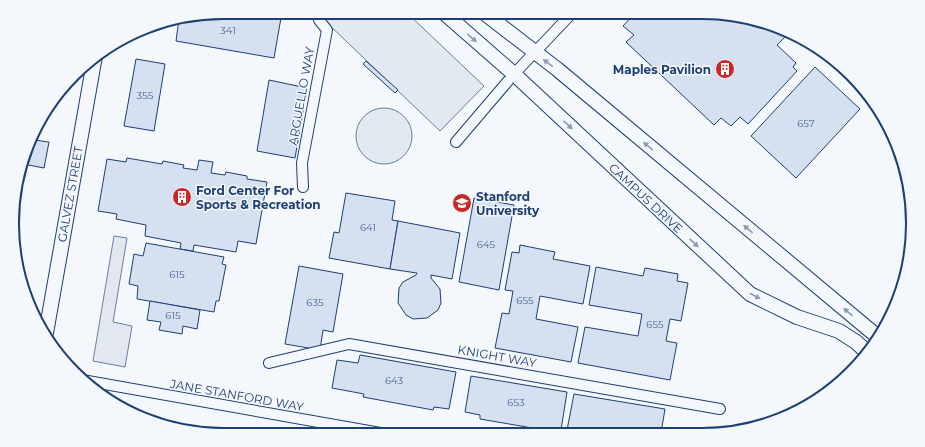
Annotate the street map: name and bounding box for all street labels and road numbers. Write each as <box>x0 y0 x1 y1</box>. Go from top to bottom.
street label: ARGUELLO WAY <box>285 45 317 146</box>
street label: GALVEZ STREET <box>54 145 86 243</box>
street label: CAMPUS DRIVE <box>606 160 686 236</box>
street label: KNIGHT WAY <box>457 342 538 370</box>
street label: JANE STANFORD WAY <box>168 376 305 414</box>

